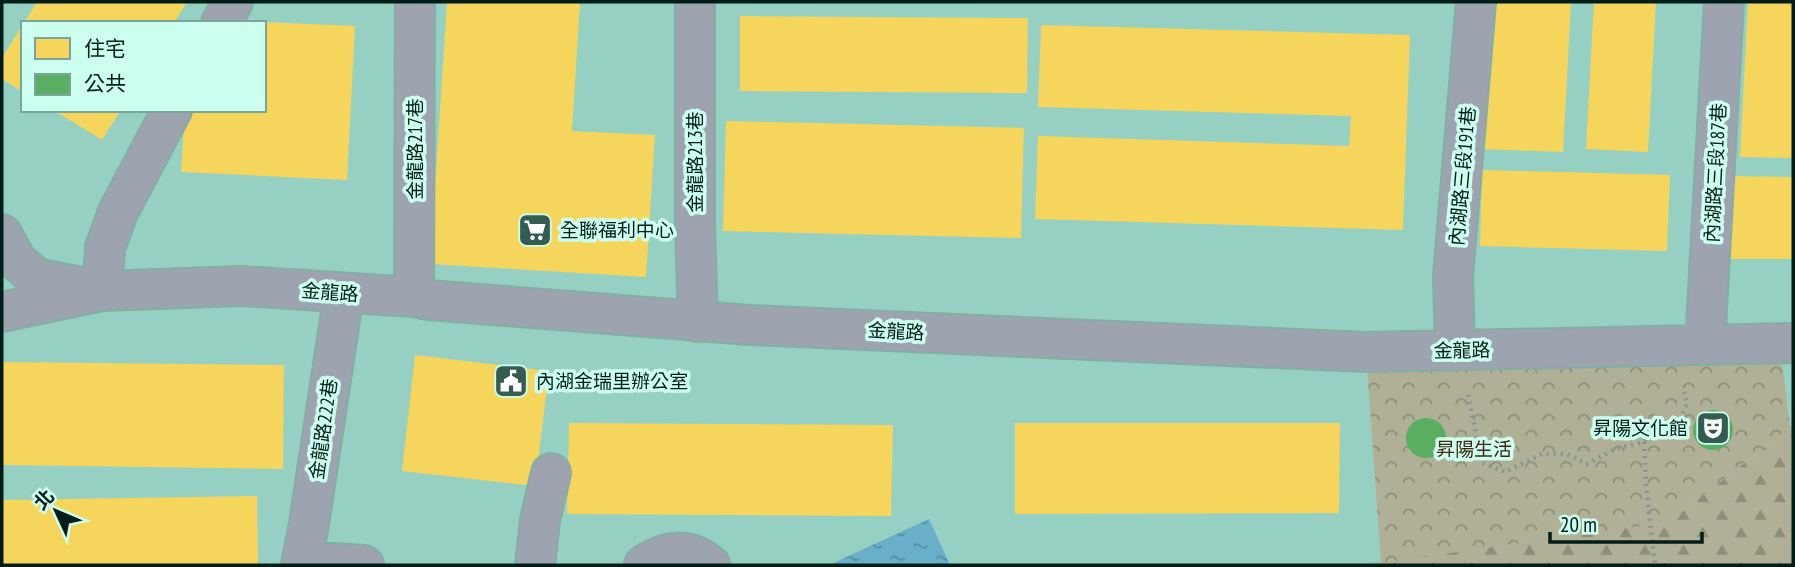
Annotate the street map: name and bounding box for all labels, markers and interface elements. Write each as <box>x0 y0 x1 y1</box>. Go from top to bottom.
legend <box>21 21 266 112</box>
text: 住宅 <box>84 35 126 62</box>
text: 公共 <box>84 70 126 97</box>
street label: 金龍路217巷 <box>403 98 427 200</box>
street label: 內湖路三段187巷 <box>1699 103 1731 243</box>
street label: 內湖路三段191巷 <box>1444 105 1480 247</box>
street label: 金龍路213巷 <box>683 111 707 213</box>
supermarket icon: 全聯福利中心 <box>516 211 554 249</box>
place label: 全聯福利中心 <box>560 218 674 242</box>
street label: 金龍路 <box>301 278 359 306</box>
street label: 金龍路 <box>867 318 925 344</box>
street label: 金龍路 <box>1433 338 1491 362</box>
public building icon: 內湖金瑞里辦公室 <box>492 362 530 400</box>
place label: 內湖金瑞里辦公室 <box>536 369 688 393</box>
street label: 金龍路222巷 <box>304 377 342 481</box>
theatre icon: 昇陽文化館 <box>1694 409 1732 447</box>
place label: 昇陽文化館 <box>1593 416 1688 440</box>
park label: 昇陽生活 <box>1436 437 1512 461</box>
north arrow <box>21 476 91 546</box>
text: 北 <box>29 484 59 514</box>
scale bar <box>1550 500 1702 544</box>
text: 20 m <box>1560 511 1597 538</box>

